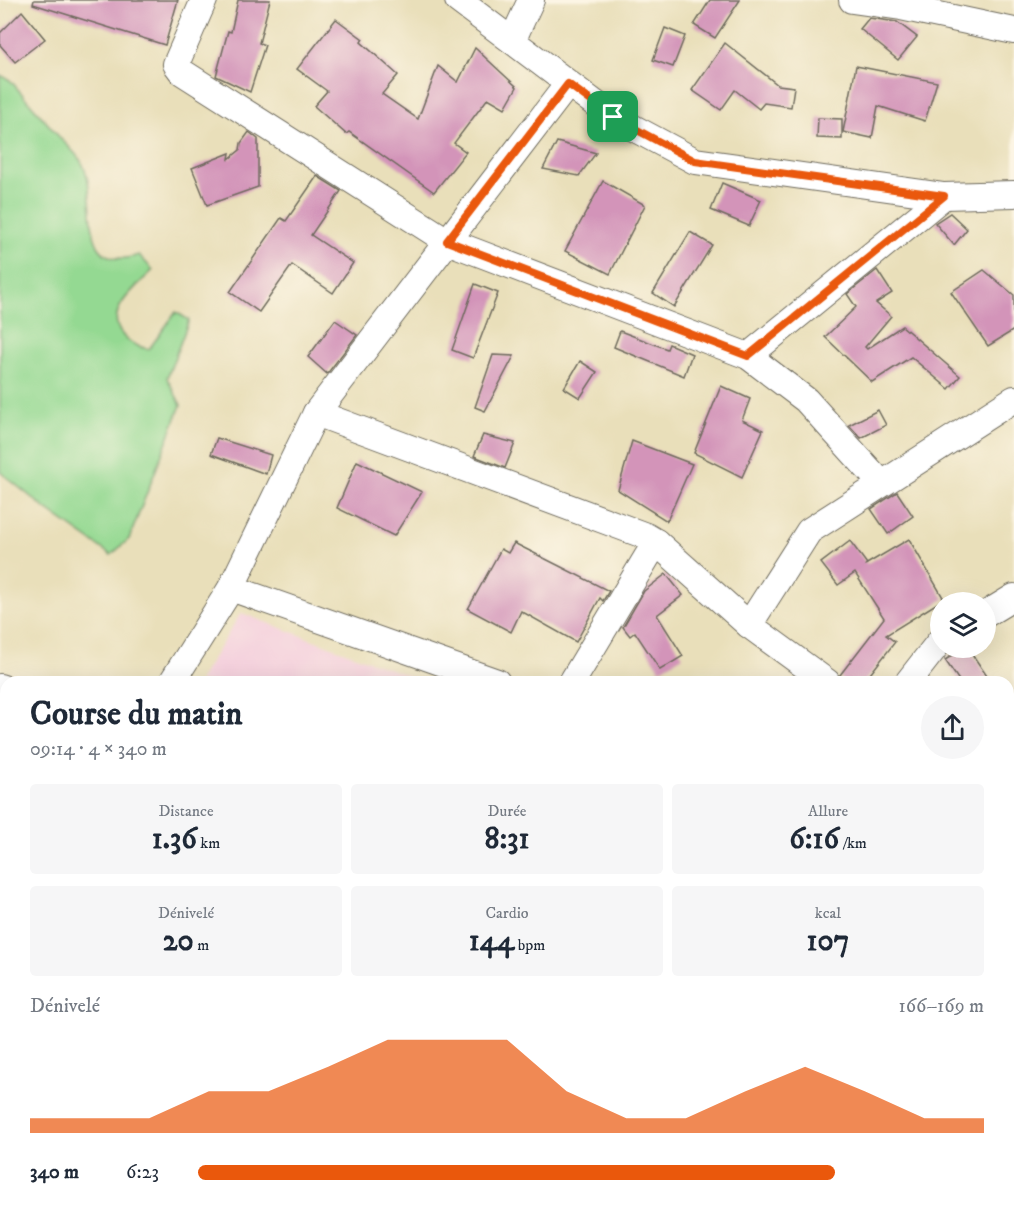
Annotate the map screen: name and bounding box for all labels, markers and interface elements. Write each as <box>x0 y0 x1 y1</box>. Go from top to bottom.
pin <box>587 91 638 142</box>
icon: arrive <box>596 100 629 133</box>
map controls <box>930 592 996 658</box>
button: layers <box>930 592 996 658</box>
text: Course du matin <box>30 694 243 735</box>
button: share <box>921 696 984 759</box>
text: 09:14 · 4 × 340 m <box>30 737 167 762</box>
text: Distance <box>158 801 214 821</box>
text: Durée <box>488 801 526 821</box>
text: Allure <box>808 801 848 821</box>
text: 1.36 <box>152 821 197 858</box>
text: 8:31 <box>484 821 530 858</box>
text: 6:16 <box>789 821 839 858</box>
text: km <box>197 833 220 853</box>
text: /km <box>839 833 867 853</box>
text: Dénivelé <box>158 903 214 923</box>
text: Cardio <box>485 903 529 923</box>
text: kcal <box>815 903 841 923</box>
text: 20 <box>163 923 194 960</box>
text: 144 <box>469 923 514 960</box>
text: 107 <box>807 923 849 960</box>
text: m <box>194 935 209 955</box>
text: bpm <box>514 935 545 955</box>
text: Dénivelé <box>30 994 100 1019</box>
text: 166–169 m <box>898 994 984 1019</box>
text: 340 m <box>30 1160 79 1185</box>
text: 6:23 <box>126 1160 159 1185</box>

